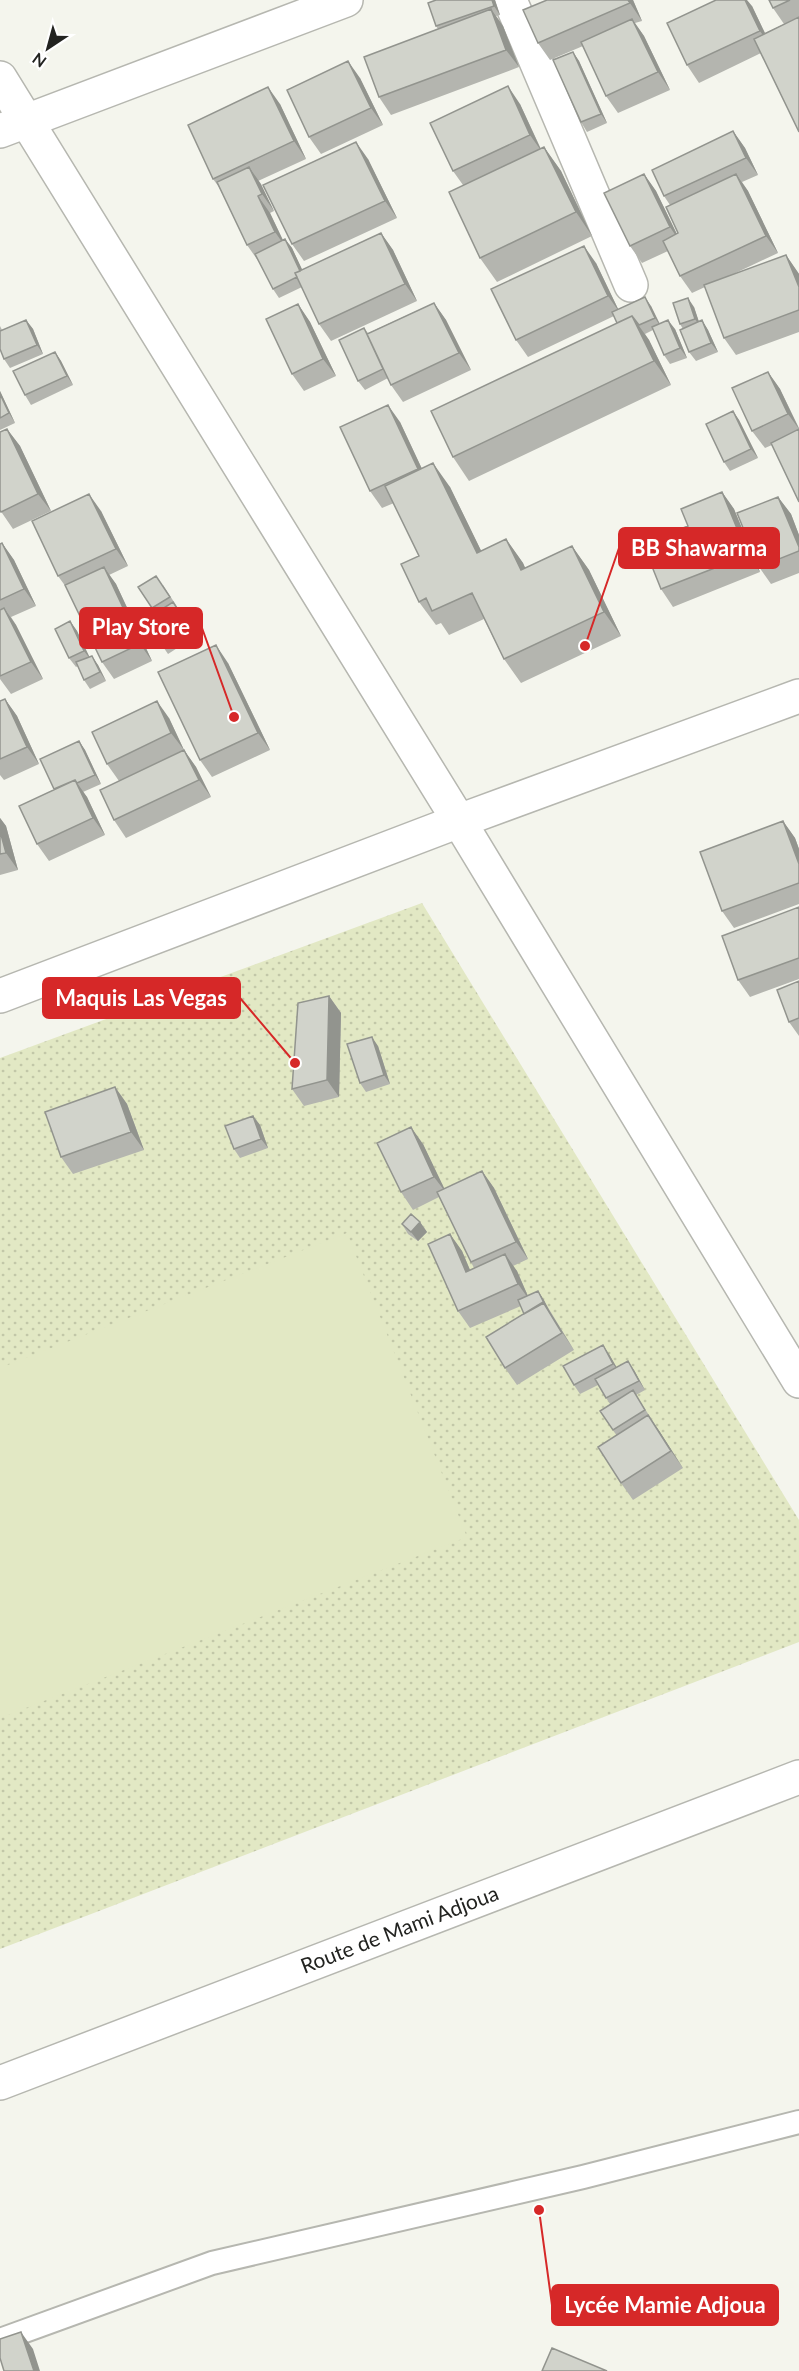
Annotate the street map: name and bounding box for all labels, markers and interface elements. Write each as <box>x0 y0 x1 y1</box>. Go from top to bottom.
north arrow <box>18 18 78 78</box>
text: N <box>28 49 49 72</box>
callout: BB Shawarma <box>619 528 779 568</box>
text: BB Shawarma <box>631 534 767 561</box>
callout: Play Store <box>80 608 202 648</box>
text: Play Store <box>92 613 190 640</box>
callout: Maquis Las Vegas <box>43 978 240 1018</box>
text: Maquis Las Vegas <box>55 984 227 1011</box>
street label: Route de Mami Adjoua <box>297 1879 502 1978</box>
callout: Lycée Mamie Adjoua <box>552 2285 778 2325</box>
text: Lycée Mamie Adjoua <box>564 2291 766 2318</box>

